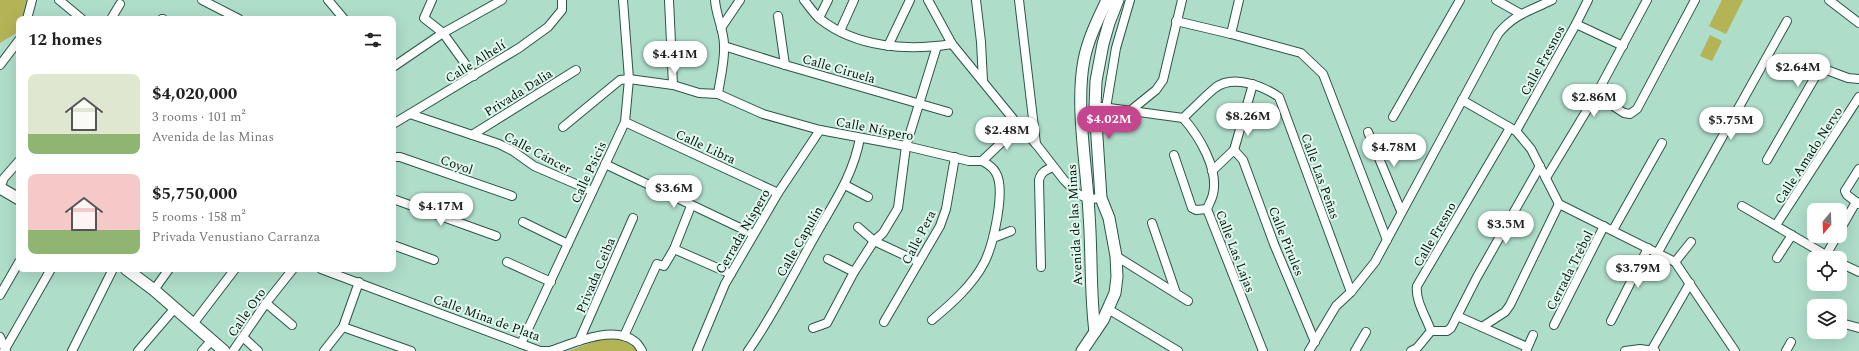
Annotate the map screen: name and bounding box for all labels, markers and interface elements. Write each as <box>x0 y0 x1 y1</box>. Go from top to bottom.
street label: Calle Fresnos <box>1515 22 1570 99</box>
text: 12 homes <box>28 27 102 53</box>
icon: filters <box>362 29 384 51</box>
street label: Calle Alhelí <box>441 35 510 88</box>
pin: $4.41M <box>642 41 708 75</box>
text: $4.41M <box>652 44 698 64</box>
street label: Calle Ciruela <box>800 49 878 89</box>
pin: $2.64M <box>1765 54 1831 88</box>
text: $2.64M <box>1775 57 1821 77</box>
street label: Privada Dalia <box>480 63 557 122</box>
text: $4,020,000 <box>152 81 237 107</box>
pin: $2.86M <box>1561 84 1627 118</box>
text: $2.86M <box>1571 87 1617 107</box>
icon: home <box>60 90 108 138</box>
pin: $8.26M <box>1215 103 1281 137</box>
street label: Calle Amado Nervo <box>1770 103 1848 208</box>
pin: $4.02M <box>1076 106 1142 140</box>
text: $8.26M <box>1225 106 1271 126</box>
text: 3 rooms · 101 m² <box>152 107 246 127</box>
pin: $5.75M <box>1698 107 1764 141</box>
text: $4.02M <box>1086 109 1132 129</box>
text: $5.75M <box>1708 110 1754 130</box>
street label: Calle Níspero <box>834 112 915 146</box>
pin: $2.48M <box>974 117 1040 151</box>
text: $2.48M <box>984 120 1030 140</box>
street label: Calle Libra <box>672 124 739 170</box>
text: Avenida de las Minas <box>152 127 274 147</box>
street label: Calle Cáncer <box>500 127 575 179</box>
street label: Calle Las Peñas <box>1295 131 1345 222</box>
pin: $4.78M <box>1361 134 1427 168</box>
text: $4.78M <box>1371 137 1417 157</box>
street label: Calle Psicis <box>566 138 612 207</box>
street label: Coyol <box>438 150 476 180</box>
street label: Avenida de las Minas <box>1062 163 1088 286</box>
pin: $3.6M <box>646 175 702 209</box>
text: $3.6M <box>655 178 693 198</box>
text: $5,750,000 <box>152 181 237 207</box>
street label: Cerrada Níspero <box>710 185 775 278</box>
icon: home <box>60 190 108 238</box>
pin: $4.17M <box>408 193 474 227</box>
text: $4.17M <box>418 196 464 216</box>
street label: Calle Fresno <box>1408 198 1462 271</box>
street label: Calle Capulín <box>771 202 828 281</box>
north arrow <box>1807 203 1847 243</box>
map controls <box>1807 203 1847 339</box>
street label: Calle Pirules <box>1263 204 1309 279</box>
street label: Calle Pera <box>897 206 941 268</box>
text: 5 rooms · 158 m² <box>152 207 246 227</box>
street label: Calle Las Lajas <box>1210 207 1260 296</box>
pin: $3.5M <box>1478 211 1534 245</box>
text: $3.5M <box>1487 214 1525 234</box>
text: Privada Venustiano Carranza <box>152 227 320 247</box>
street label: Cerrada Trébol <box>1541 227 1599 314</box>
street label: Privada Ceiba <box>571 234 621 316</box>
button: locate <box>1807 251 1847 291</box>
pin: $3.79M <box>1605 255 1671 289</box>
text: $3.79M <box>1615 258 1661 278</box>
street label: Calle Oro <box>223 284 271 341</box>
street label: Calle Mina de Plata <box>430 289 544 347</box>
button: layers <box>1807 299 1847 339</box>

